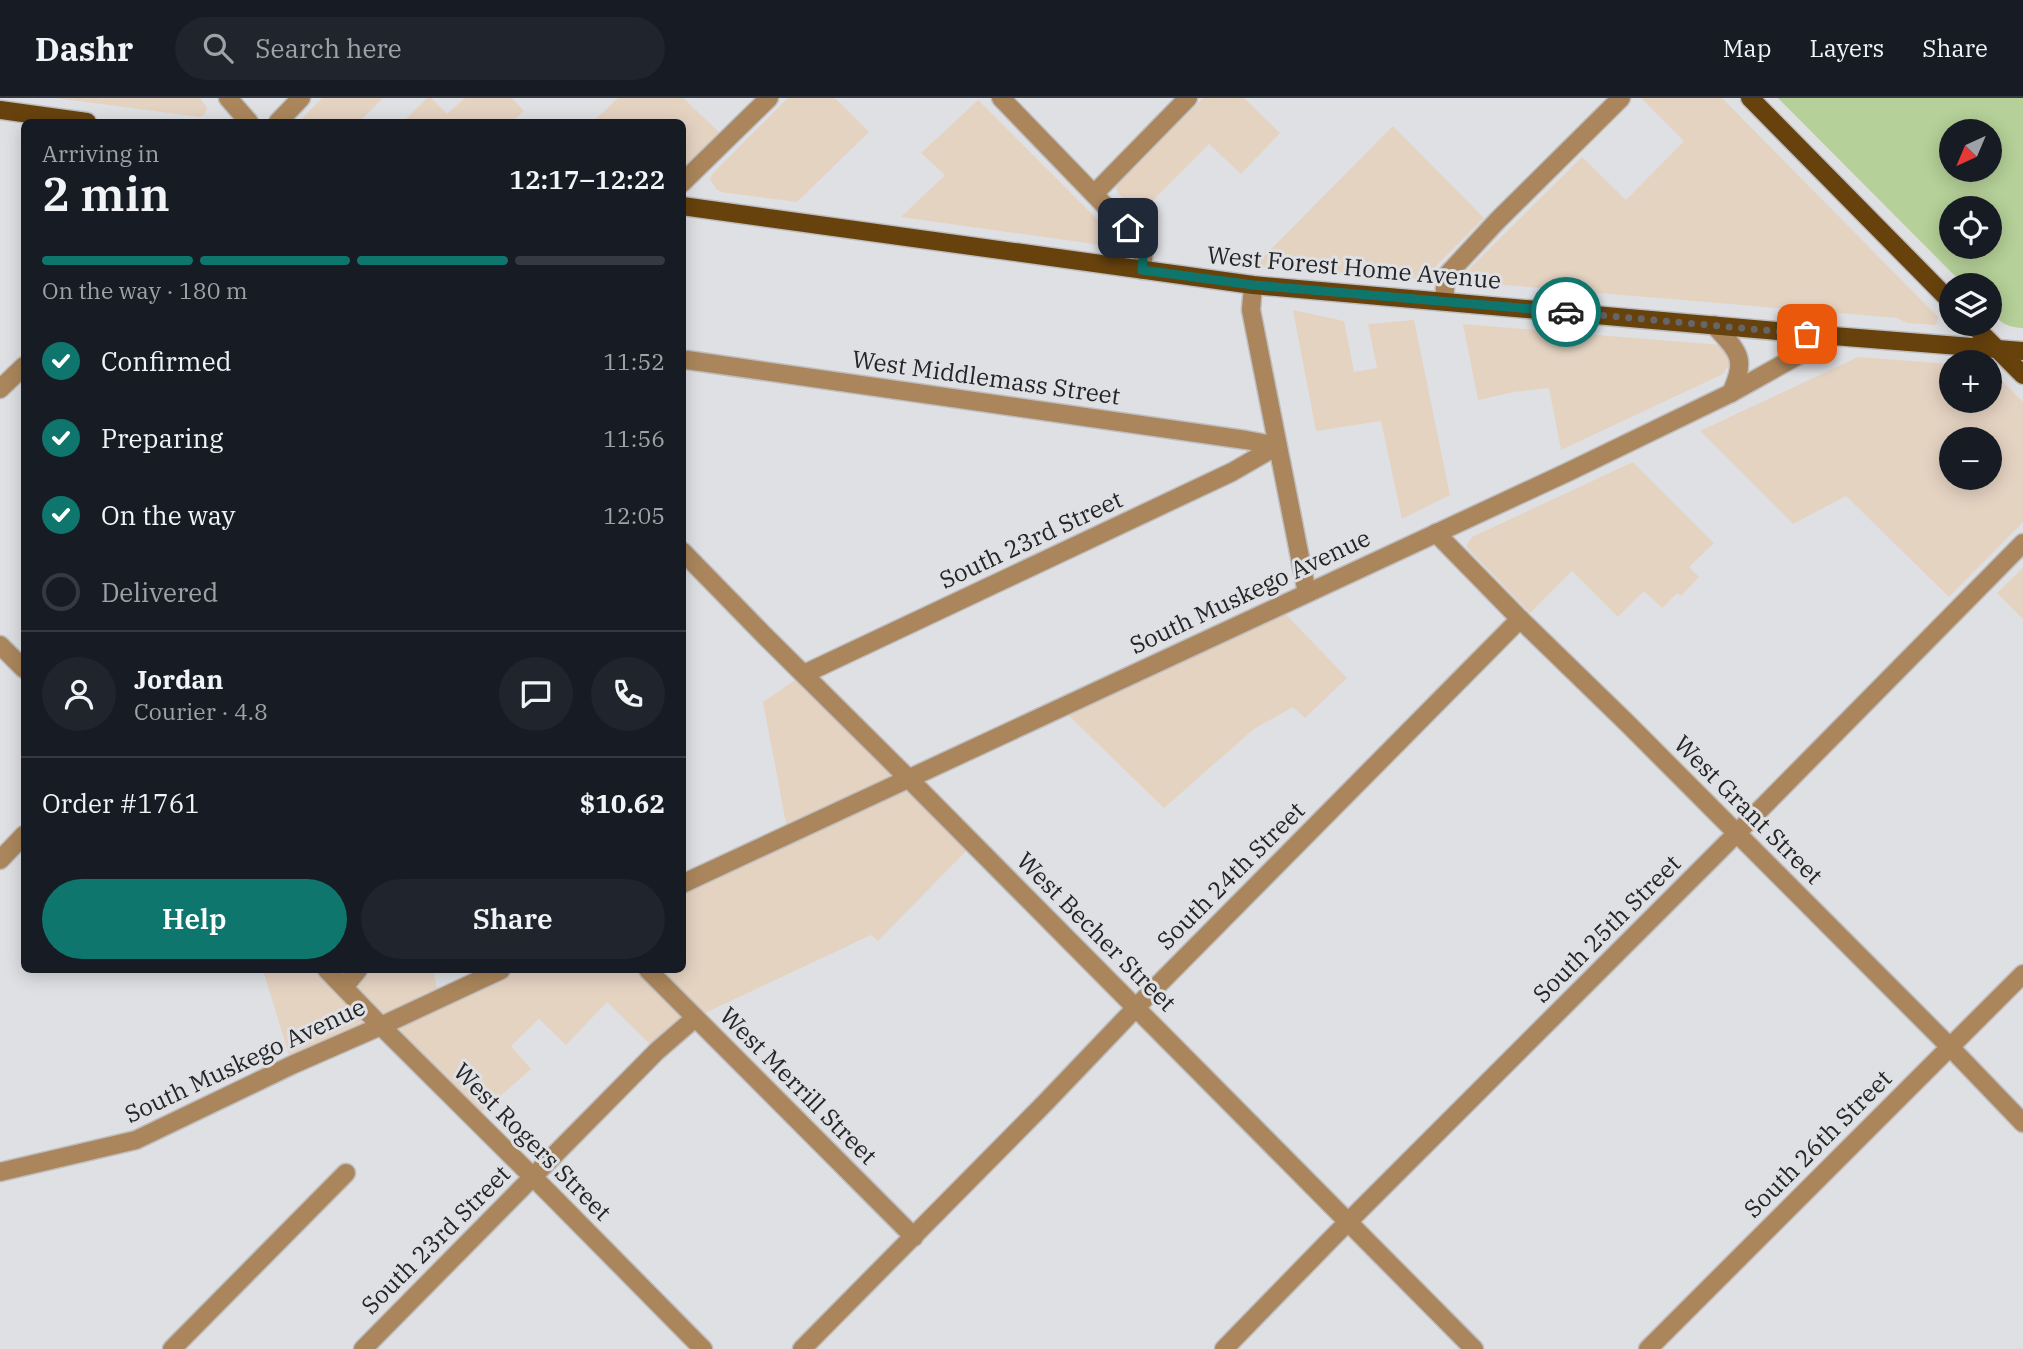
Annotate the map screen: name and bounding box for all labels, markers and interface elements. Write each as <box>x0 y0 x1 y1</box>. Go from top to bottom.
search box <box>175 17 665 80</box>
text: Dashr <box>35 27 133 70</box>
icon: search <box>199 29 237 67</box>
text: Search here <box>255 31 402 65</box>
text: Map <box>1723 32 1771 64</box>
text: Layers <box>1809 32 1884 64</box>
text: Share <box>1922 32 1988 64</box>
north arrow <box>1939 119 2002 182</box>
map controls <box>1939 119 2002 490</box>
text: Arriving in <box>42 138 159 168</box>
text: 12:17–12:22 <box>509 162 665 196</box>
text: 2 min <box>42 164 170 224</box>
button: locate <box>1939 196 2002 259</box>
pin <box>1098 198 1158 258</box>
icon: home <box>1109 209 1147 247</box>
street label: West Forest Home Avenue <box>1206 238 1503 296</box>
button: layers <box>1939 273 2002 336</box>
text: On the way · 180 m <box>42 275 248 305</box>
courier <box>1531 277 1601 347</box>
icon: car <box>1547 293 1585 331</box>
pin <box>1777 304 1837 364</box>
icon: bag <box>1788 315 1826 353</box>
icon: check <box>42 342 80 380</box>
street label: West Middlemass Street <box>850 342 1122 412</box>
text: Confirmed <box>101 344 232 378</box>
text: 11:52 <box>603 346 665 376</box>
button: + <box>1939 350 2002 413</box>
icon: check <box>42 419 80 457</box>
text: Preparing <box>101 421 223 455</box>
text: 11:56 <box>603 423 665 453</box>
button: − <box>1939 427 2002 490</box>
street label: South 23rd Street <box>934 483 1127 596</box>
icon: check <box>42 496 80 534</box>
text: On the way <box>101 498 235 532</box>
text: 12:05 <box>603 500 665 530</box>
street label: South Muskego Avenue <box>1124 521 1375 661</box>
text: Delivered <box>101 575 218 609</box>
button: person <box>42 657 116 731</box>
button: chat <box>499 657 573 731</box>
button: phone <box>591 657 665 731</box>
text: Jordan <box>134 662 224 696</box>
text: Courier · 4.8 <box>134 696 268 726</box>
street label: West Grant Street <box>1667 728 1830 891</box>
text: Order #1761 <box>42 786 200 820</box>
text: $10.62 <box>580 786 665 820</box>
street label: South 24th Street <box>1149 794 1311 956</box>
street label: West Becher Street <box>1010 845 1183 1018</box>
street label: South 25th Street <box>1525 847 1687 1009</box>
button: Help <box>42 879 347 959</box>
button: Share <box>361 879 665 959</box>
street label: South Muskego Avenue <box>119 990 370 1130</box>
street label: West Merrill Street <box>713 1000 884 1171</box>
street label: West Rogers Street <box>447 1055 619 1227</box>
street label: South 26th Street <box>1736 1062 1898 1224</box>
street label: South 23rd Street <box>354 1158 517 1321</box>

